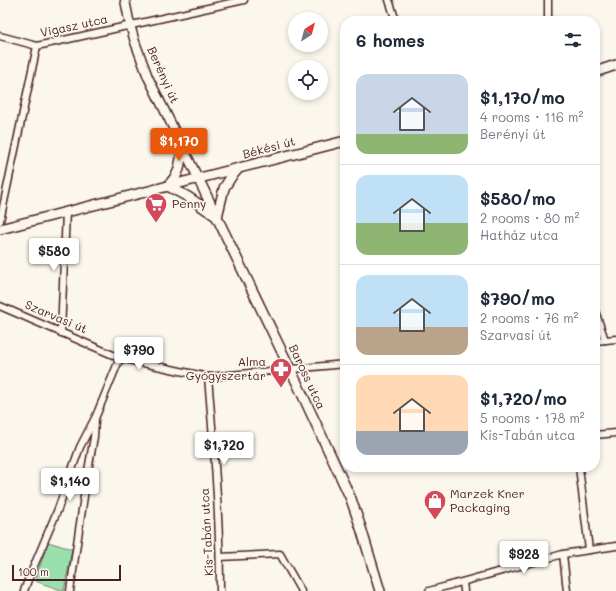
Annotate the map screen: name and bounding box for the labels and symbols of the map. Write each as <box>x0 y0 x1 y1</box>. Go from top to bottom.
street label: Vigasz utca <box>39 10 109 40</box>
north arrow <box>288 12 328 52</box>
street label: Berényi út <box>144 44 184 106</box>
pin: $1,170 <box>146 128 212 162</box>
street label: Békési út <box>241 132 297 162</box>
supermarket icon: Penny <box>143 191 169 224</box>
place label: Penny <box>172 195 206 211</box>
pin: $580 <box>30 238 78 272</box>
street label: Szarvasi út <box>23 296 90 336</box>
pin: $790 <box>115 337 163 371</box>
street label: Baross utca <box>286 341 330 412</box>
place label: Alma Gyógyszertár <box>186 353 266 383</box>
pharmacy icon: Alma Gyógyszertár <box>268 356 294 389</box>
pin: $1,720 <box>191 432 257 466</box>
pin: $1,140 <box>37 468 103 502</box>
place label: Marzek Kner Packaging <box>450 485 525 515</box>
street label: Kis-Tabán utca <box>196 488 216 576</box>
shop icon: Marzek Kner Packaging <box>422 488 448 521</box>
pin: $928 <box>500 541 548 575</box>
scale bar <box>12 563 121 582</box>

